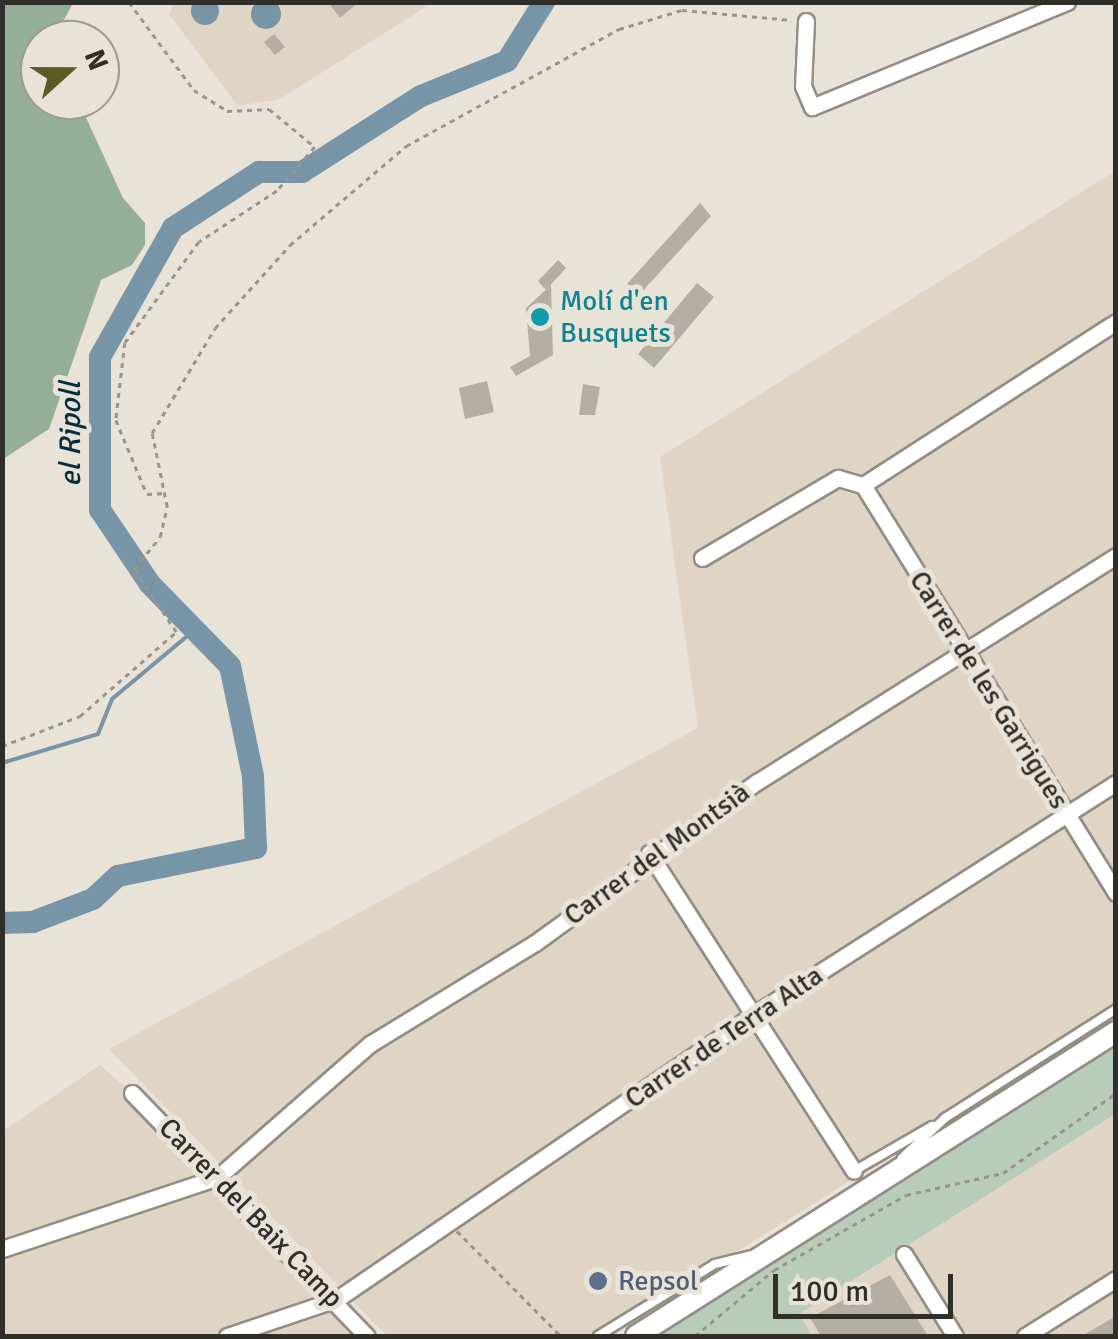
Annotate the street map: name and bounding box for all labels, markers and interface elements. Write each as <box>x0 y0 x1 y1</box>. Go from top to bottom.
north arrow <box>20 20 120 120</box>
text: N <box>77 45 115 75</box>
place label: Molí d'en Busquets <box>560 284 671 350</box>
marker: Molí d'en Busquets <box>529 306 551 328</box>
water label: el Ripoll <box>53 381 89 487</box>
street label: Carrer de les Garrigues <box>902 565 1076 815</box>
street label: Carrer del Montsià <box>558 775 756 933</box>
street label: Carrer de Terra Alta <box>619 958 829 1116</box>
street label: Carrer del Baix Camp <box>152 1111 350 1315</box>
scale bar <box>778 1254 958 1316</box>
place label: Repsol <box>618 1264 698 1298</box>
marker: Repsol <box>587 1270 609 1292</box>
text: 100 m <box>790 1273 869 1310</box>

